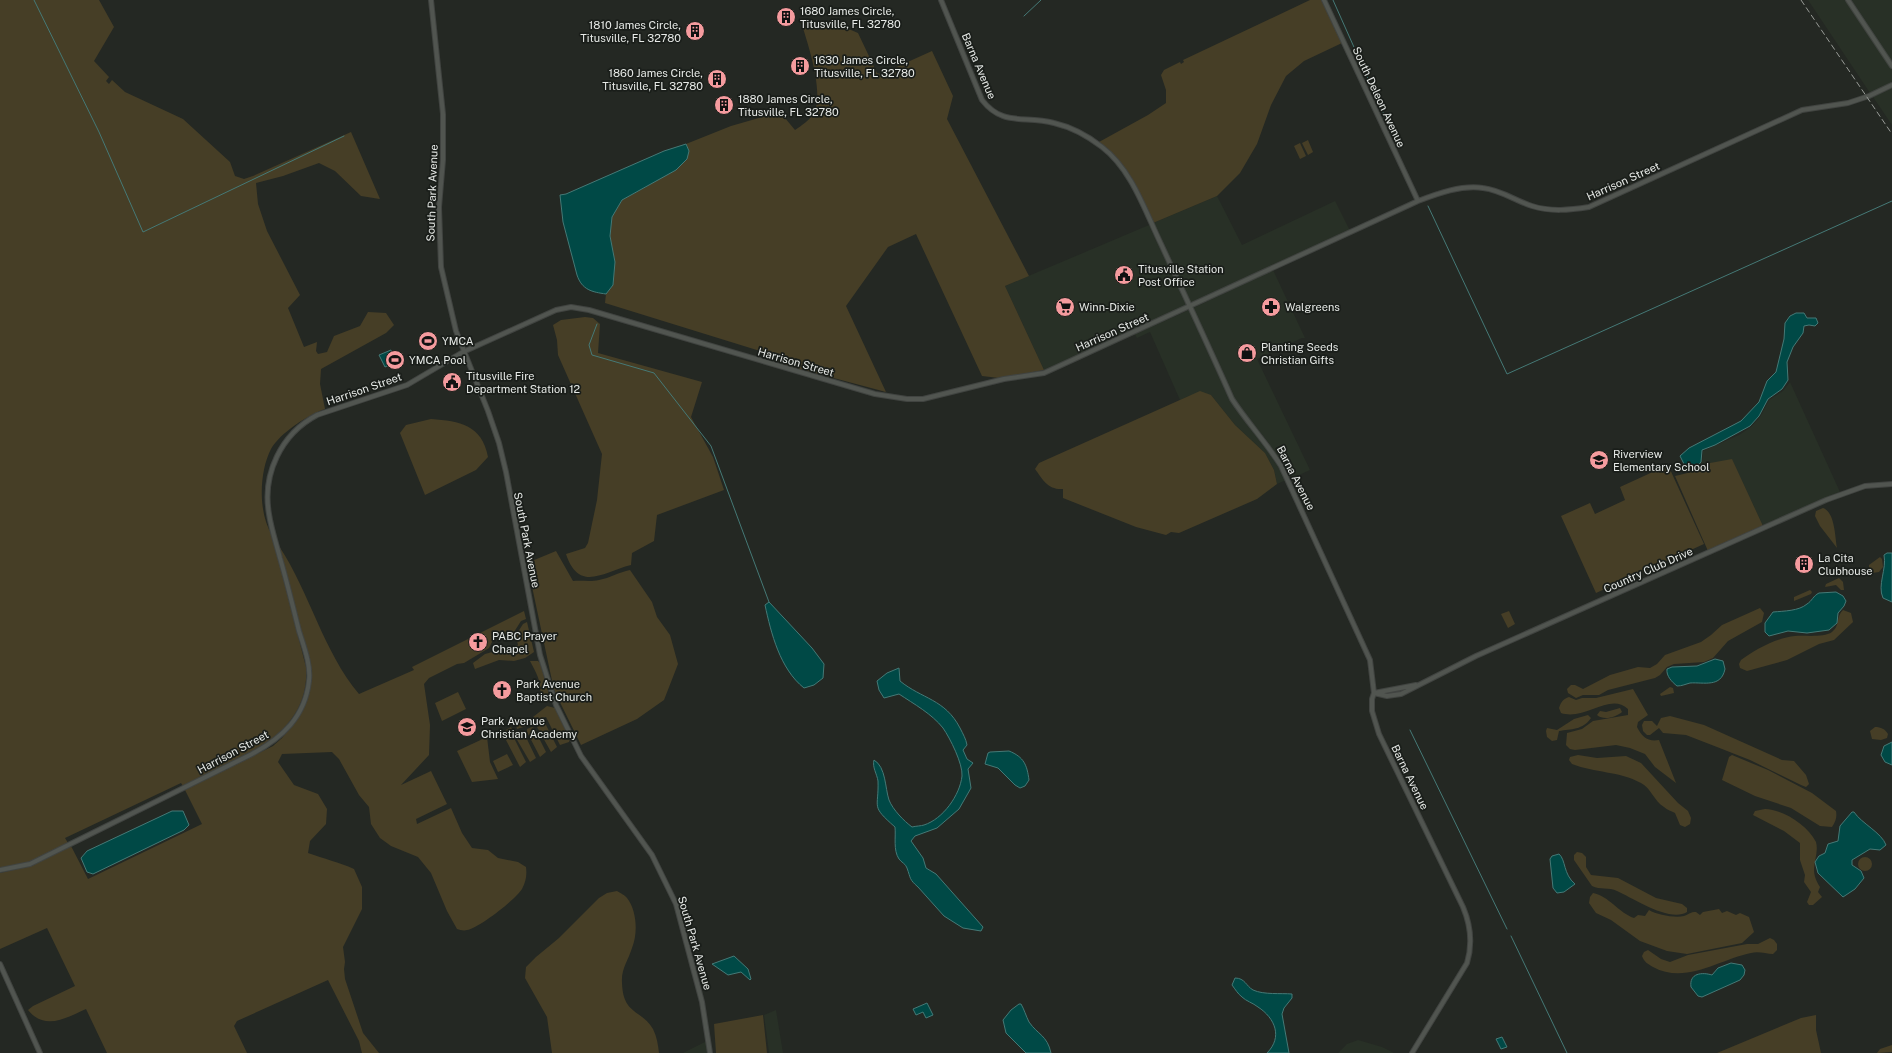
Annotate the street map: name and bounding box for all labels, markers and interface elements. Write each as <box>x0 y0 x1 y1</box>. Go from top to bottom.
place label: 1680 James Circle, Titusville, FL 32780 <box>800 5 901 30</box>
building icon: 1680 James Circle, Titusville, FL 32780 <box>775 6 797 28</box>
place label: 1810 James Circle, Titusville, FL 32780 <box>580 19 681 44</box>
building icon: 1810 James Circle, Titusville, FL 32780 <box>684 20 706 42</box>
street label: Barna Avenue <box>960 31 998 101</box>
street label: South Deleon Avenue <box>1350 45 1408 149</box>
place label: 1630 James Circle, Titusville, FL 32780 <box>814 54 915 79</box>
building icon: 1630 James Circle, Titusville, FL 32780 <box>789 55 811 77</box>
place label: 1860 James Circle, Titusville, FL 32780 <box>602 67 703 92</box>
building icon: 1860 James Circle, Titusville, FL 32780 <box>706 68 728 90</box>
place label: 1880 James Circle, Titusville, FL 32780 <box>738 93 839 118</box>
building icon: 1880 James Circle, Titusville, FL 32780 <box>713 94 735 116</box>
street label: South Park Avenue <box>424 144 440 242</box>
street label: Harrison Street <box>1585 160 1661 202</box>
place label: Titusville Station Post Office <box>1138 263 1224 288</box>
public building icon: Titusville Station Post Office <box>1113 264 1135 286</box>
supermarket icon: Winn-Dixie <box>1054 296 1076 318</box>
pharmacy icon: Walgreens <box>1260 296 1282 318</box>
place label: Winn-Dixie <box>1079 301 1135 313</box>
place label: Walgreens <box>1285 301 1340 313</box>
street label: Harrison Street <box>1074 311 1150 353</box>
sports icon: YMCA <box>417 330 439 352</box>
place label: YMCA <box>442 335 474 347</box>
place label: Planting Seeds Christian Gifts <box>1261 341 1339 366</box>
shop icon: Planting Seeds Christian Gifts <box>1236 342 1258 364</box>
street label: Harrison Street <box>756 345 836 379</box>
sports icon: YMCA Pool <box>384 349 406 371</box>
place label: YMCA Pool <box>409 354 466 366</box>
place label: Titusville Fire Department Station 12 <box>466 370 581 395</box>
street label: Harrison Street <box>325 371 403 407</box>
public building icon: Titusville Fire Department Station 12 <box>441 371 463 393</box>
street label: Barna Avenue <box>1275 444 1317 512</box>
place label: Riverview Elementary School <box>1613 448 1710 473</box>
school or university icon: Riverview Elementary School <box>1588 449 1610 471</box>
street label: South Park Avenue <box>512 491 542 589</box>
street label: Country Club Drive <box>1602 545 1694 595</box>
place label: La Cita Clubhouse <box>1818 552 1872 577</box>
building icon: La Cita Clubhouse <box>1793 553 1815 575</box>
place label: PABC Prayer Chapel <box>492 630 557 655</box>
church icon: PABC Prayer Chapel <box>467 631 489 653</box>
place label: Park Avenue Baptist Church <box>516 678 592 703</box>
church icon: Park Avenue Baptist Church <box>491 679 513 701</box>
place label: Park Avenue Christian Academy <box>481 715 577 740</box>
school or university icon: Park Avenue Christian Academy <box>456 716 478 738</box>
street label: Harrison Street <box>195 728 271 776</box>
street label: Barna Avenue <box>1389 743 1431 811</box>
street label: South Park Avenue <box>676 895 714 991</box>

